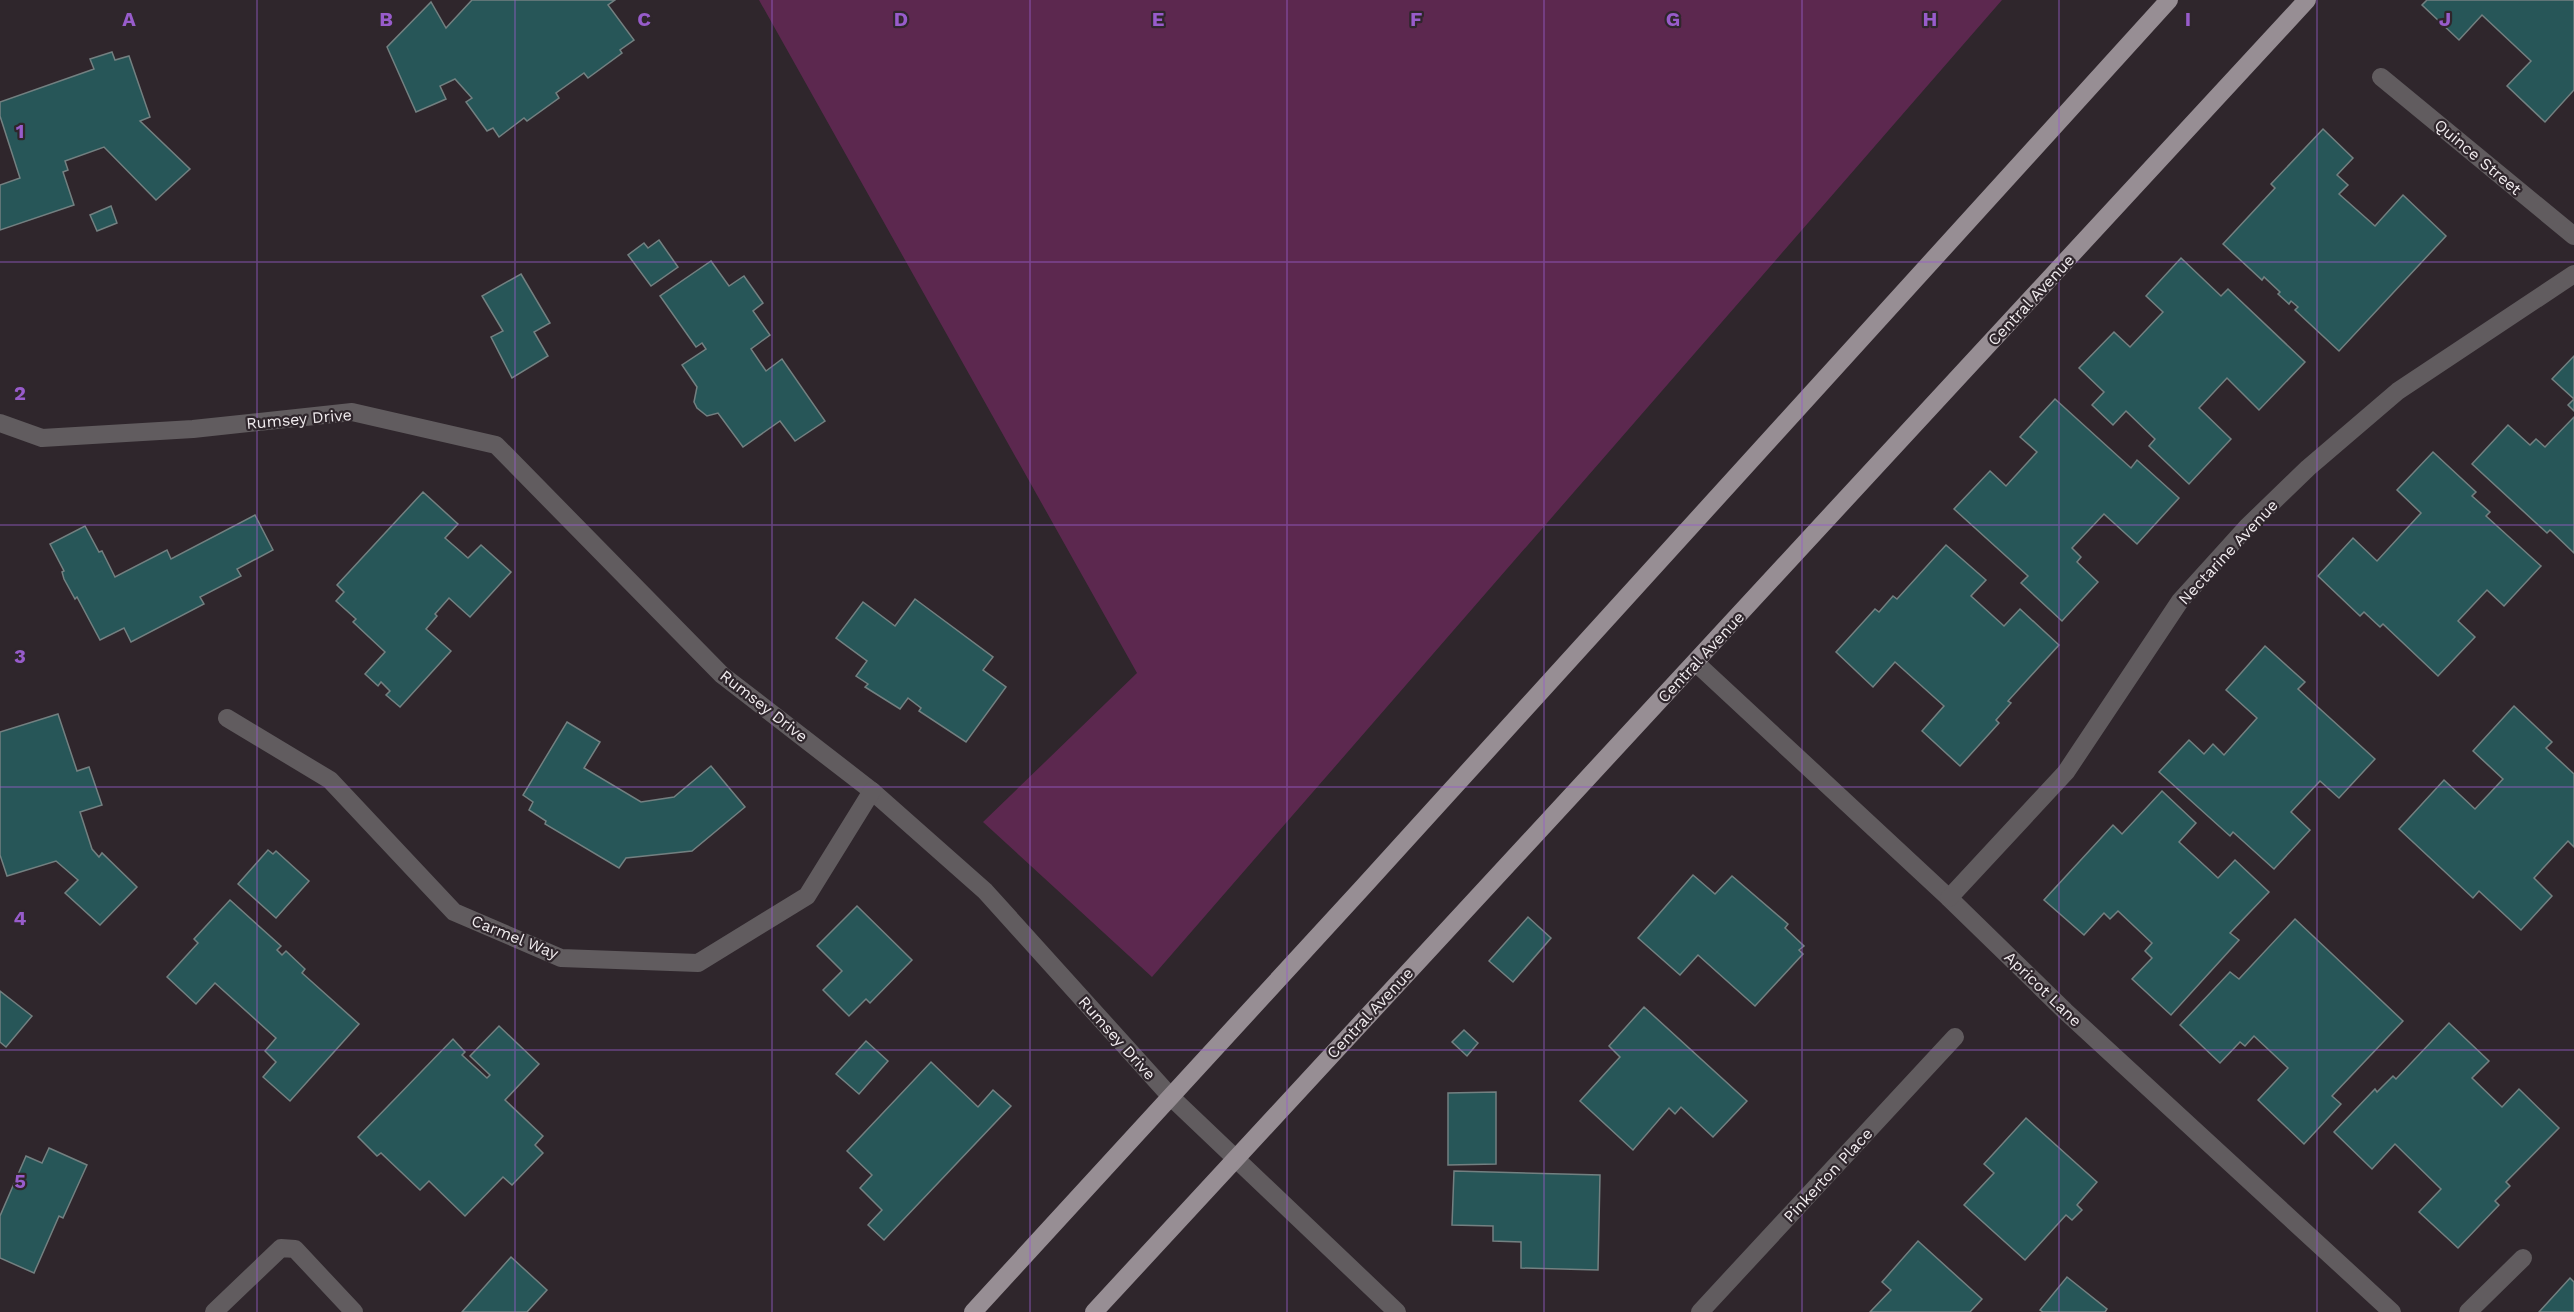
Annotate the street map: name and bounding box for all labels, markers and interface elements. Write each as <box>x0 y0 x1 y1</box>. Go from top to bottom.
text: A <box>122 7 136 31</box>
text: B <box>379 7 393 31</box>
text: C <box>637 7 651 31</box>
text: D <box>894 7 908 31</box>
text: E <box>1152 7 1164 31</box>
text: F <box>1410 7 1422 31</box>
text: G <box>1666 7 1680 31</box>
text: H <box>1923 7 1937 31</box>
text: I <box>2185 7 2191 31</box>
text: J <box>2439 7 2451 31</box>
street label: Quince Street <box>2431 115 2526 199</box>
text: 1 <box>16 119 24 143</box>
street label: Central Avenue <box>1984 250 2078 350</box>
text: 2 <box>14 381 26 405</box>
street label: Rumsey Drive <box>245 405 353 433</box>
street label: Nectarine Avenue <box>2174 495 2282 609</box>
street label: Central Avenue <box>1654 607 1748 707</box>
text: 3 <box>14 644 26 668</box>
street label: Rumsey Drive <box>716 666 812 746</box>
text: 4 <box>14 906 27 930</box>
street label: Carmel Way <box>469 911 562 963</box>
street label: Apricot Lane <box>2001 948 2085 1030</box>
street label: Central Avenue <box>1323 963 1417 1063</box>
street label: Rumsey Drive <box>1074 992 1160 1084</box>
street label: Pinkerton Place <box>1780 1124 1876 1226</box>
text: 5 <box>14 1169 26 1193</box>

